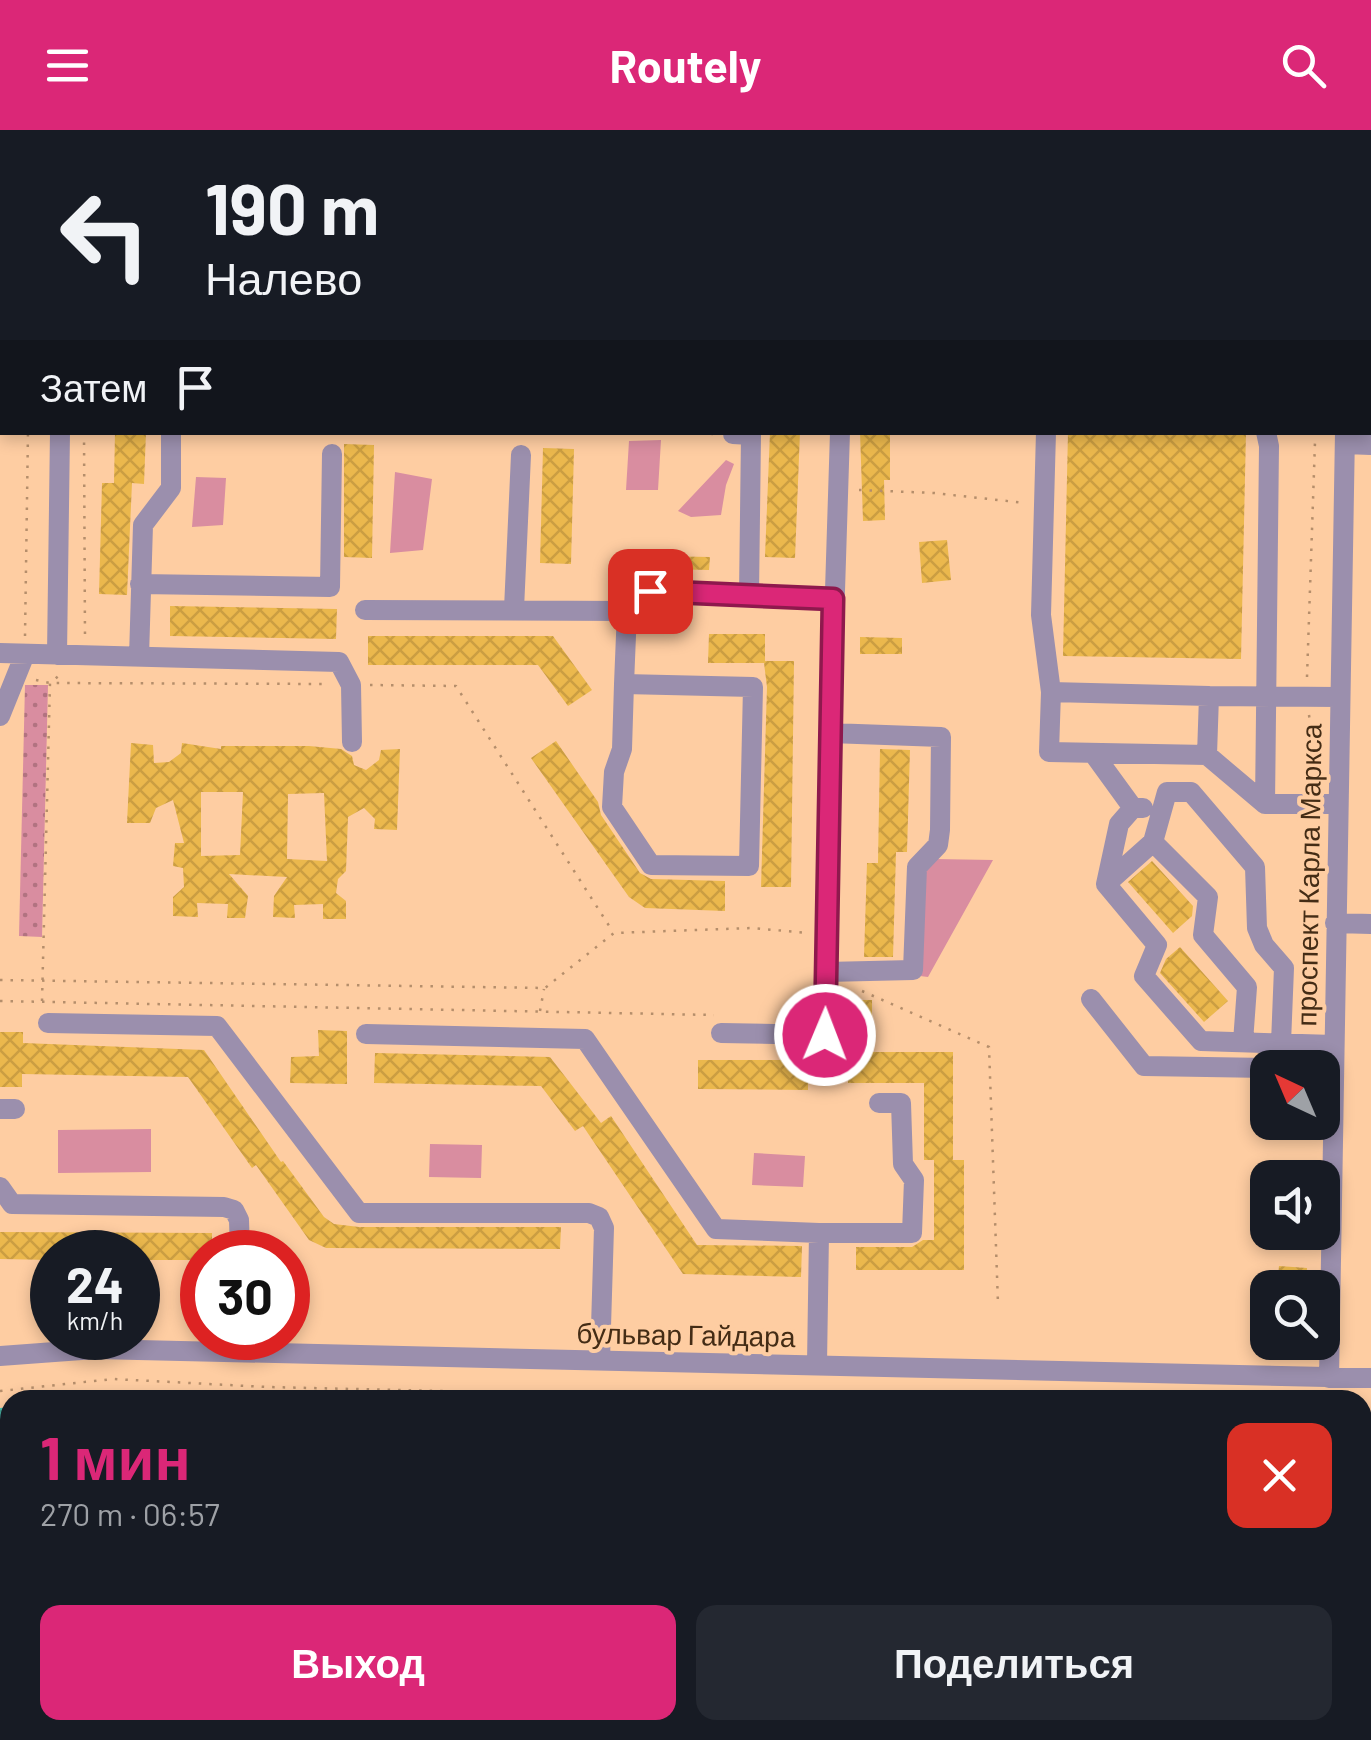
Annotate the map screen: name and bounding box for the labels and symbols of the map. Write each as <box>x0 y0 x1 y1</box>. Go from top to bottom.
pin <box>608 549 693 634</box>
street label: проспект Карла Маркса <box>1288 723 1328 1027</box>
position arrow <box>773 983 877 1087</box>
north arrow <box>1250 1050 1340 1140</box>
speed limit sign: 30 <box>180 1230 310 1360</box>
street label: бульвар Гайдара <box>576 1315 796 1353</box>

